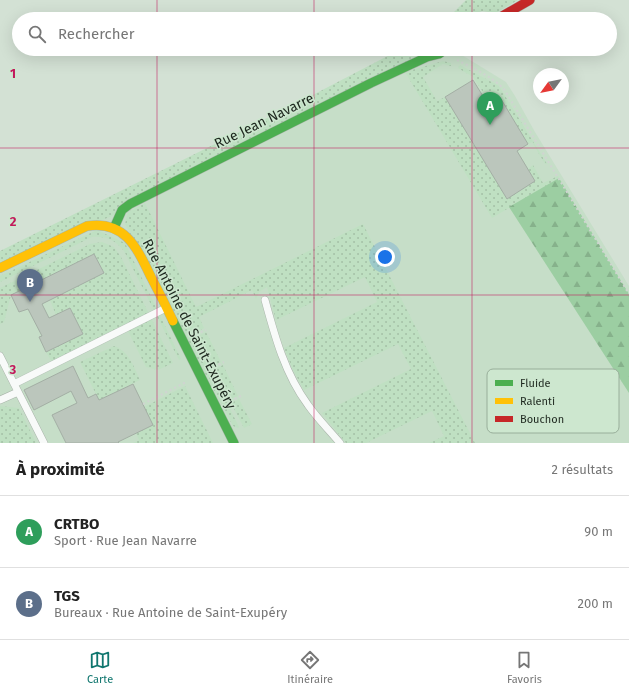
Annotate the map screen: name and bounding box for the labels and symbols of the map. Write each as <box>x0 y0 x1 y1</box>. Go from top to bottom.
text: 1 <box>10 66 16 81</box>
north arrow <box>533 68 569 104</box>
street label: Rue Jean Navarre <box>212 90 316 152</box>
pin: A <box>477 92 503 125</box>
text: 2 <box>10 214 17 229</box>
street label: Rue Antoine de Saint-Exupéry <box>139 236 239 412</box>
your location <box>375 247 395 267</box>
pin: B <box>17 269 43 302</box>
text: 3 <box>9 362 17 377</box>
legend <box>487 369 619 433</box>
text: Fluide <box>520 377 551 390</box>
text: Ralenti <box>520 395 555 408</box>
text: Bouchon <box>520 413 564 426</box>

